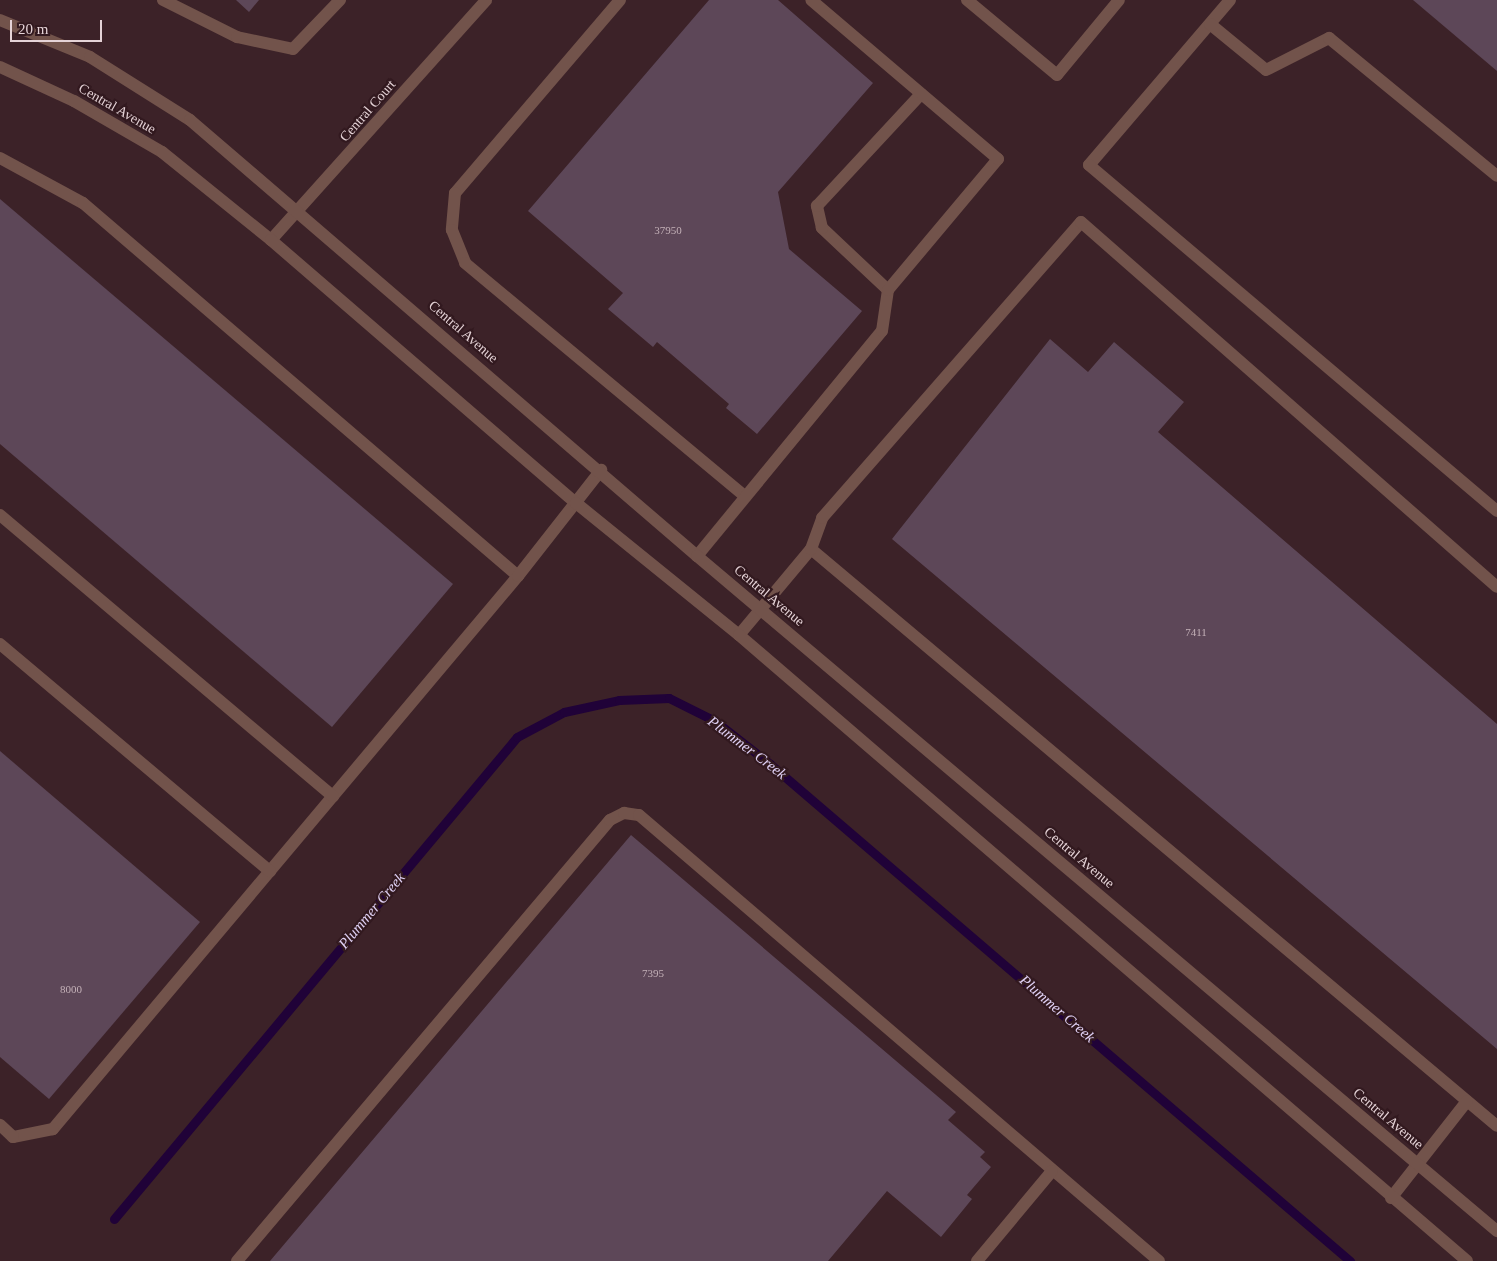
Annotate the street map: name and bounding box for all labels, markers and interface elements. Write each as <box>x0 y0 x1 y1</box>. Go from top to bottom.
scale bar <box>12 10 105 42</box>
text: 20 m <box>18 21 48 37</box>
street label: Central Court <box>337 77 399 145</box>
street label: Central Avenue <box>75 80 159 138</box>
house number: 37950 <box>654 223 682 237</box>
street label: Central Avenue <box>425 297 501 367</box>
street label: Central Avenue <box>730 562 808 630</box>
house number: 7411 <box>1185 625 1207 639</box>
water label: Plummer Creek <box>704 713 790 783</box>
street label: Central Avenue <box>1040 824 1118 892</box>
water label: Plummer Creek <box>335 869 409 953</box>
house number: 7395 <box>642 966 664 980</box>
water label: Plummer Creek <box>1016 971 1098 1047</box>
house number: 8000 <box>60 982 82 996</box>
street label: Central Avenue <box>1349 1085 1427 1153</box>

